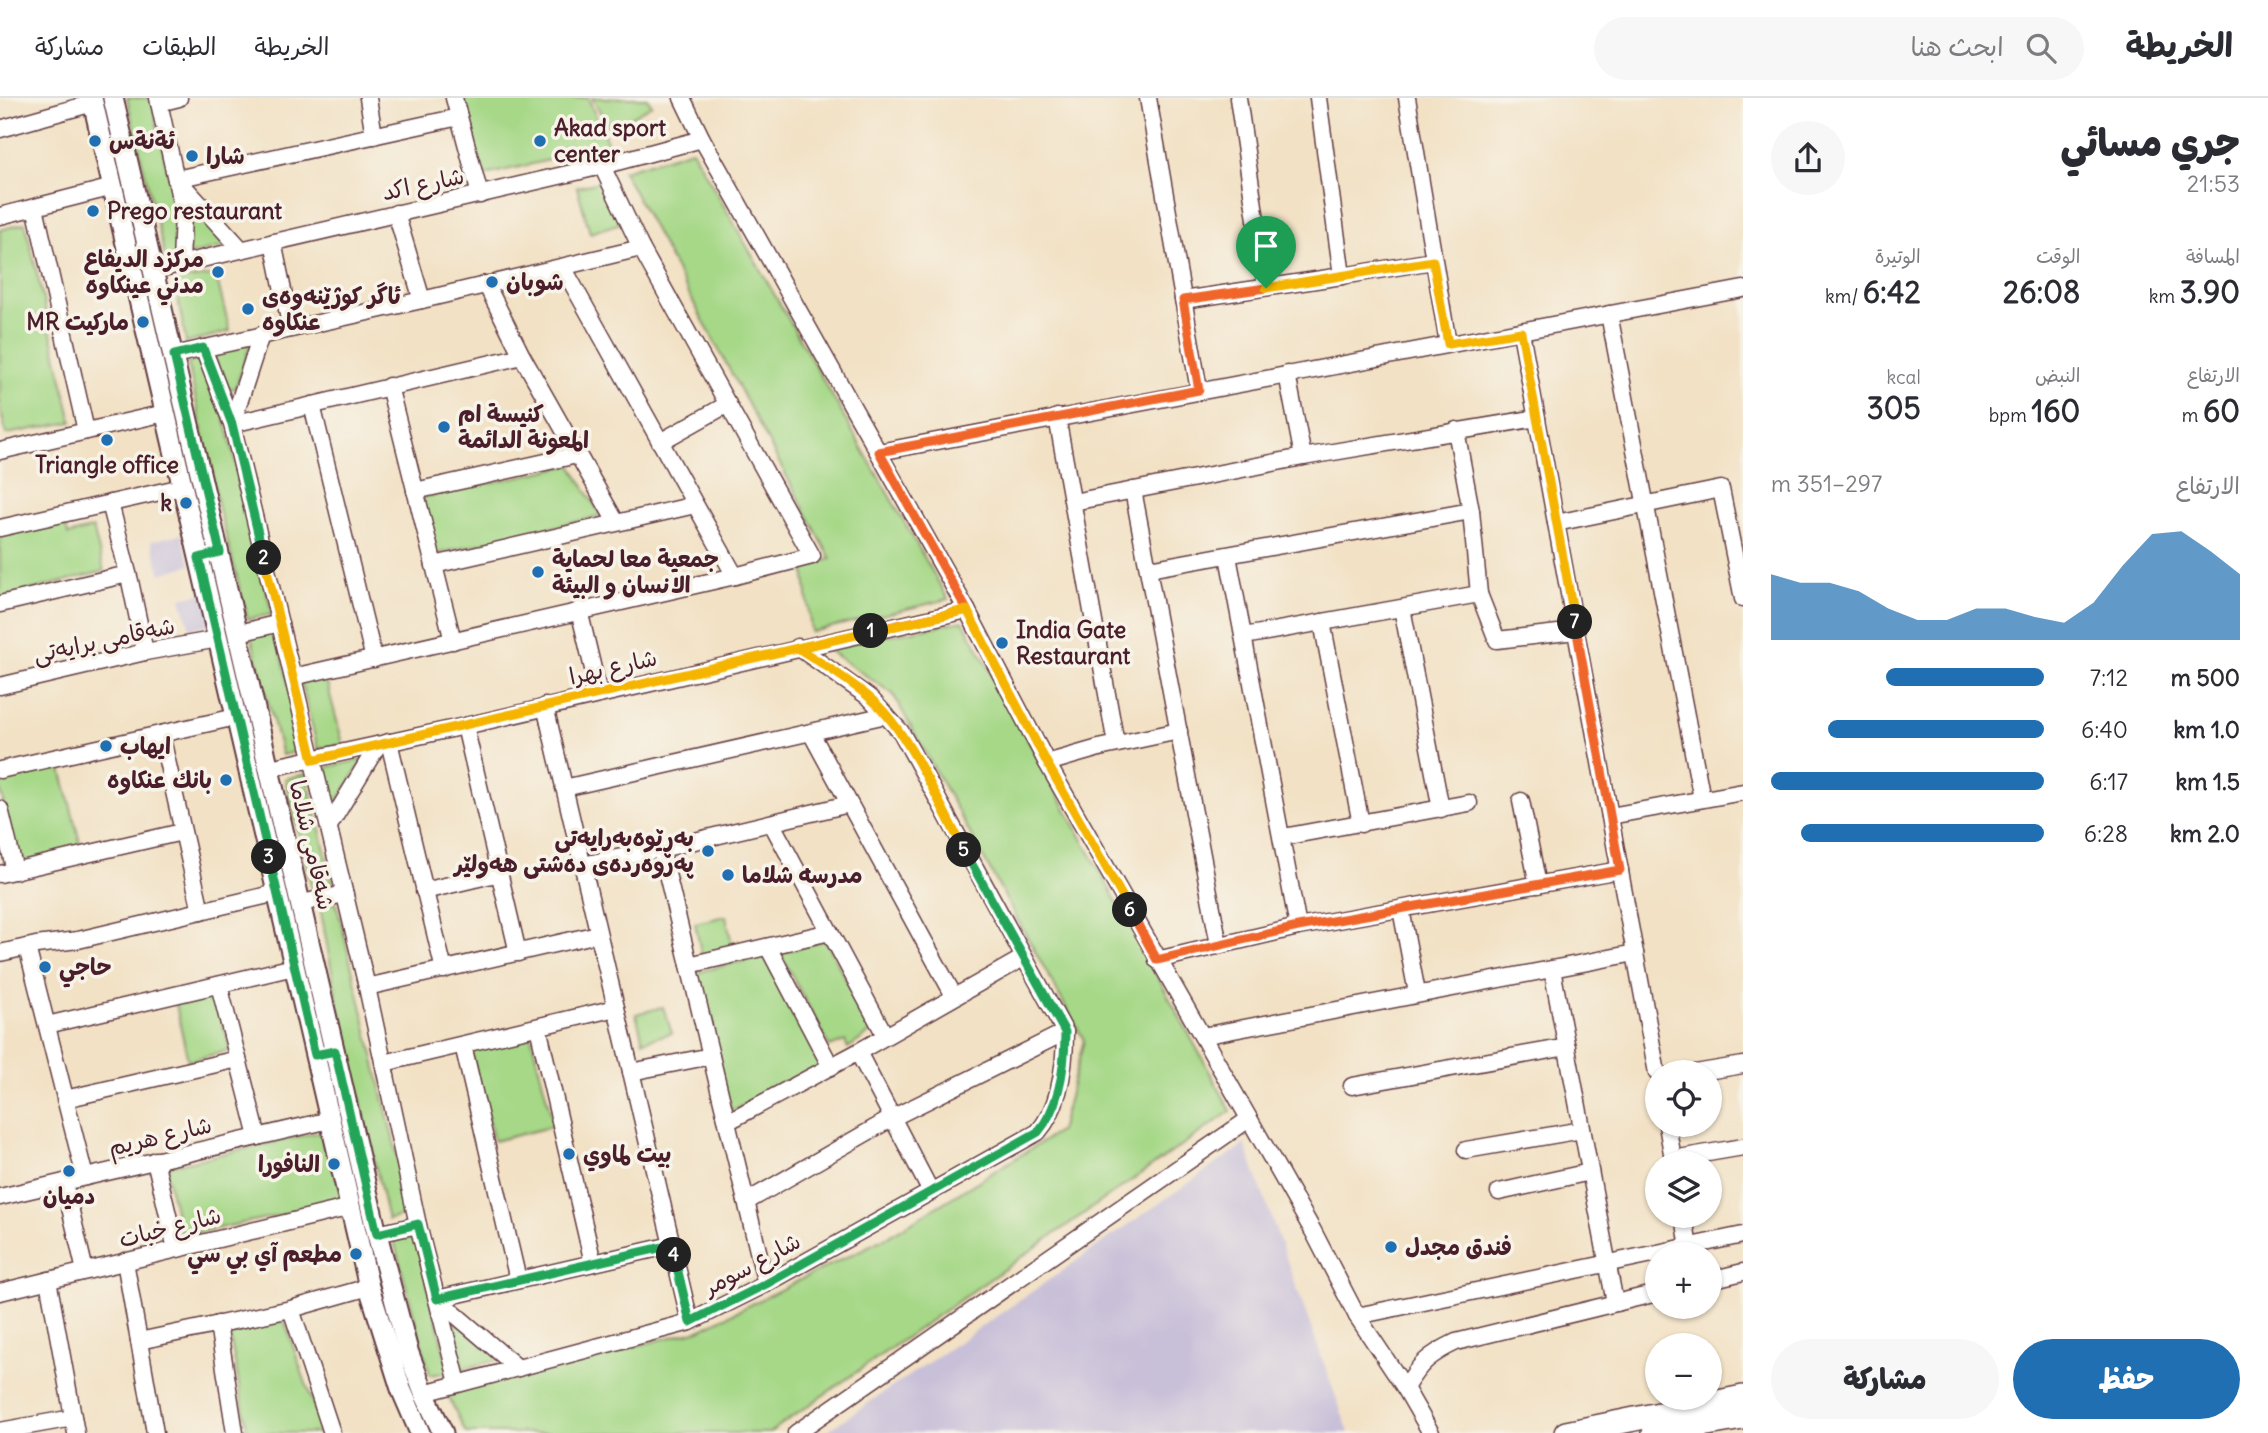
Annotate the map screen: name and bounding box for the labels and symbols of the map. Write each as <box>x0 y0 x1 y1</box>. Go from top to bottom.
place label: Akad sport center <box>554 113 666 168</box>
place label: ئةنةس <box>109 126 176 155</box>
marker: ئةنةس <box>87 133 103 149</box>
marker: Akad sport center <box>532 133 548 149</box>
place label: شارا <box>206 141 245 170</box>
marker: شارا <box>184 148 200 164</box>
street label: شارع اكد <box>379 161 467 208</box>
place label: Prego restaurant <box>107 196 282 225</box>
marker: Prego restaurant <box>85 203 101 219</box>
pin <box>1236 216 1296 288</box>
place label: مرکزد الدیفاع مدني عينكاوه <box>84 244 204 306</box>
marker: مرکزد الدیفاع مدني عينكاوه <box>210 264 226 280</box>
place label: شوبان <box>506 267 564 297</box>
marker: شوبان <box>484 274 500 290</box>
place label: ئاگر كوژێنه‌وه‌ی عنكاوه <box>262 281 402 337</box>
marker: ئاگر كوژێنه‌وه‌ی عنكاوه <box>240 301 256 317</box>
place label: MR ماركيت <box>26 307 129 336</box>
marker: MR ماركيت <box>135 314 151 330</box>
place label: كنيسة ام المعونة الدائمة <box>458 399 589 455</box>
marker: كنيسة ام المعونة الدائمة <box>436 419 452 435</box>
marker: Triangle office <box>99 432 115 448</box>
place label: Triangle office <box>35 450 179 479</box>
place label: k <box>160 488 172 517</box>
marker: k <box>178 495 194 511</box>
pin: 2 <box>246 540 282 575</box>
place label: جمعية معا لحماية الانسان و البيئة <box>552 544 719 600</box>
marker: جمعية معا لحماية الانسان و البيئة <box>530 564 546 580</box>
pin: 7 <box>1558 604 1592 640</box>
street label: شەقامی برایەتی <box>30 610 178 670</box>
pin: 1 <box>854 614 888 648</box>
place label: India Gate Restaurant <box>1016 615 1131 670</box>
marker: India Gate Restaurant <box>994 635 1010 651</box>
street label: شارع بهرا <box>566 642 660 693</box>
place label: ايهاب <box>120 731 171 760</box>
marker: ايهاب <box>98 738 114 754</box>
place label: بانك عنكاوه <box>107 765 212 795</box>
marker: بانك عنكاوه <box>218 772 234 788</box>
street label: شەقامی شلاما <box>282 777 342 913</box>
place label: بەڕێوەبەرایەتی پەروەردەی دەشتی هەولێر <box>452 823 694 879</box>
pin: 5 <box>946 832 982 868</box>
pin: 3 <box>252 840 286 874</box>
marker: بەڕێوەبەرایەتی پەروەردەی دەشتی هەولێر <box>700 843 716 859</box>
place label: مدرسه‌ شلاما <box>742 860 863 889</box>
marker: مدرسه‌ شلاما <box>720 867 736 883</box>
pin: 6 <box>1112 892 1148 928</box>
place label: حاجي <box>59 952 112 988</box>
marker: حاجي <box>37 959 53 975</box>
street label: شارع هريم <box>105 1110 215 1165</box>
place label: بيت لماوي <box>583 1139 671 1172</box>
marker: بيت لماوي <box>561 1146 577 1162</box>
place label: النافورا <box>258 1149 320 1179</box>
marker: النافورا <box>326 1156 342 1172</box>
marker: دميان <box>61 1163 77 1179</box>
place label: دميان <box>43 1181 95 1210</box>
street label: شارع خبات <box>116 1200 225 1255</box>
street label: شارع سومر <box>697 1226 806 1304</box>
place label: فندق مجدل <box>1405 1232 1512 1261</box>
pin: 4 <box>656 1238 692 1272</box>
place label: مطعم آي بي سي <box>187 1239 342 1275</box>
marker: فندق مجدل <box>1383 1239 1399 1255</box>
marker: مطعم آي بي سي <box>348 1246 364 1262</box>

